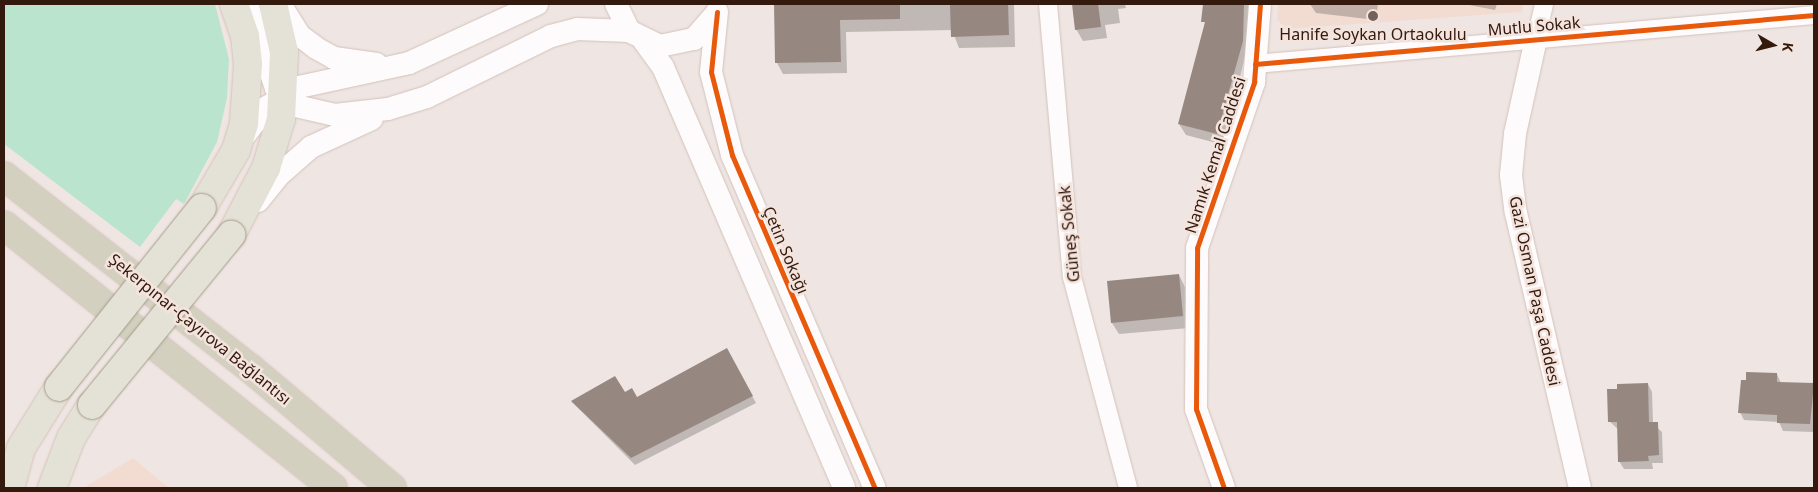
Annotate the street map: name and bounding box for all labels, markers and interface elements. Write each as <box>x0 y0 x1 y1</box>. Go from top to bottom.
marker: Hanife Soykan Ortaokulu <box>1367 10 1379 22</box>
street label: Mutlu Sokak <box>1487 12 1581 40</box>
north arrow <box>1748 20 1798 70</box>
place label: Hanife Soykan Ortaokulu <box>1279 24 1467 44</box>
text: K <box>1778 41 1798 53</box>
street label: Namık Kemal Caddesi <box>1181 74 1249 236</box>
street label: Güneş Sokak <box>1054 185 1084 283</box>
street label: Gazi Osman Paşa Caddesi <box>1505 194 1565 388</box>
street label: Çetin Sokağı <box>759 203 813 297</box>
street label: Şekerpınar-Çayırova Bağlantısı <box>105 250 295 408</box>

